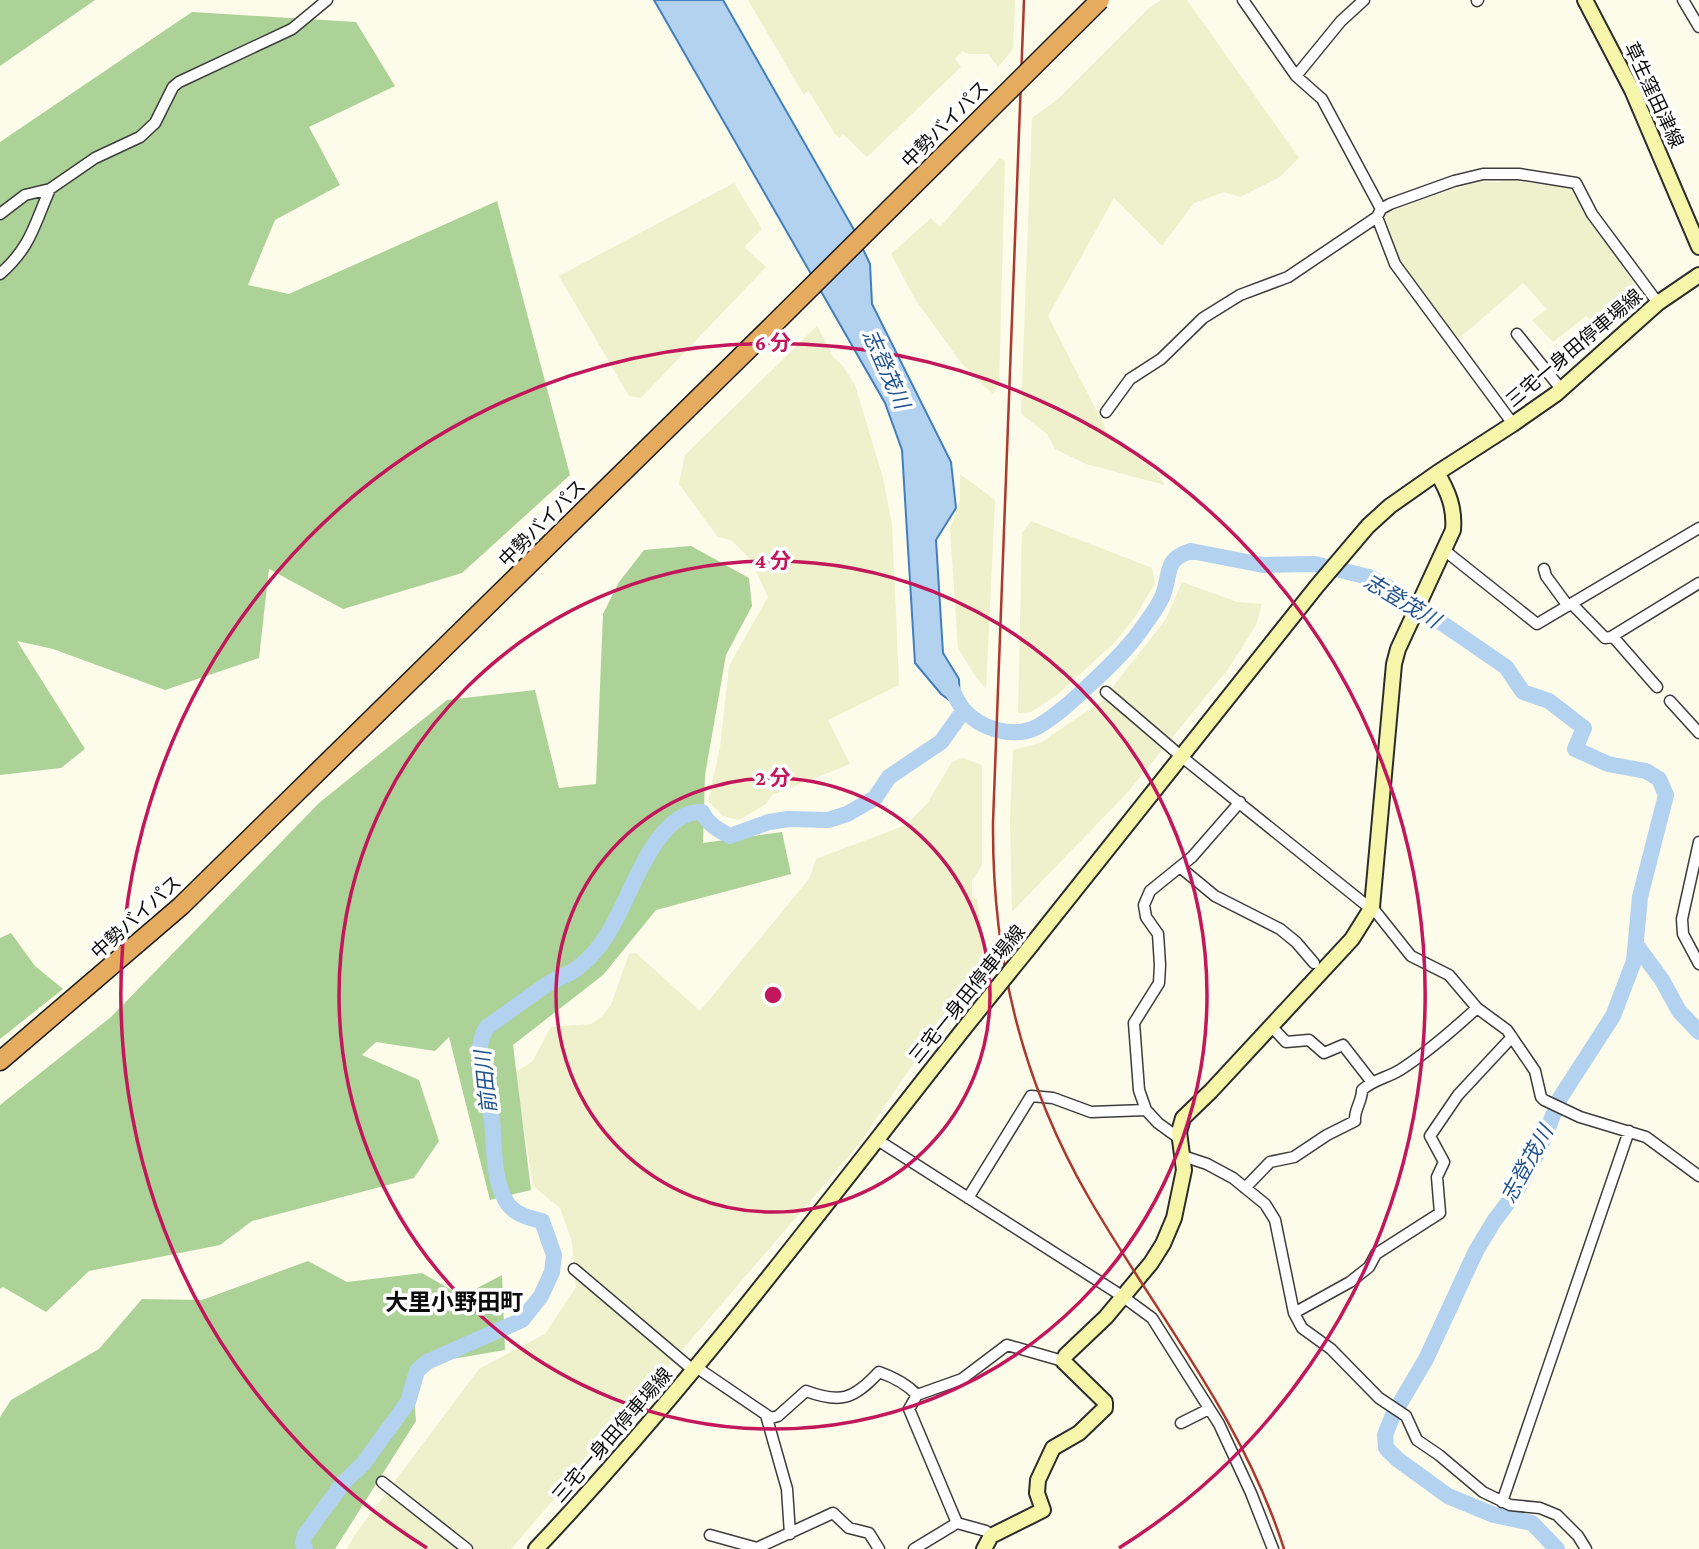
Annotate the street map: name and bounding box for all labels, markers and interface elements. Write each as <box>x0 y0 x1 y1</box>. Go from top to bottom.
street label: 草生窪田津線 <box>1620 39 1688 151</box>
street label: 中勢バイパス <box>897 76 993 172</box>
street label: 三宅一身田停車場線 <box>1502 285 1646 411</box>
water label: 志登茂川 <box>858 326 915 414</box>
text: 6 分 <box>755 331 791 355</box>
street label: 中勢バイパス <box>494 475 590 571</box>
text: 4 分 <box>755 549 791 573</box>
water label: 志登茂川 <box>1360 569 1446 634</box>
text: 2 分 <box>755 766 791 790</box>
street label: 中勢バイパス <box>87 871 185 963</box>
street label: 三宅一身田停車場線 <box>905 921 1029 1067</box>
centre of rings <box>761 983 785 1007</box>
water label: 前田川 <box>471 1047 501 1115</box>
water label: 志登茂川 <box>1496 1120 1559 1207</box>
district label: 大里小野田町 <box>385 1289 523 1315</box>
street label: 三宅一身田停車場線 <box>548 1364 676 1506</box>

